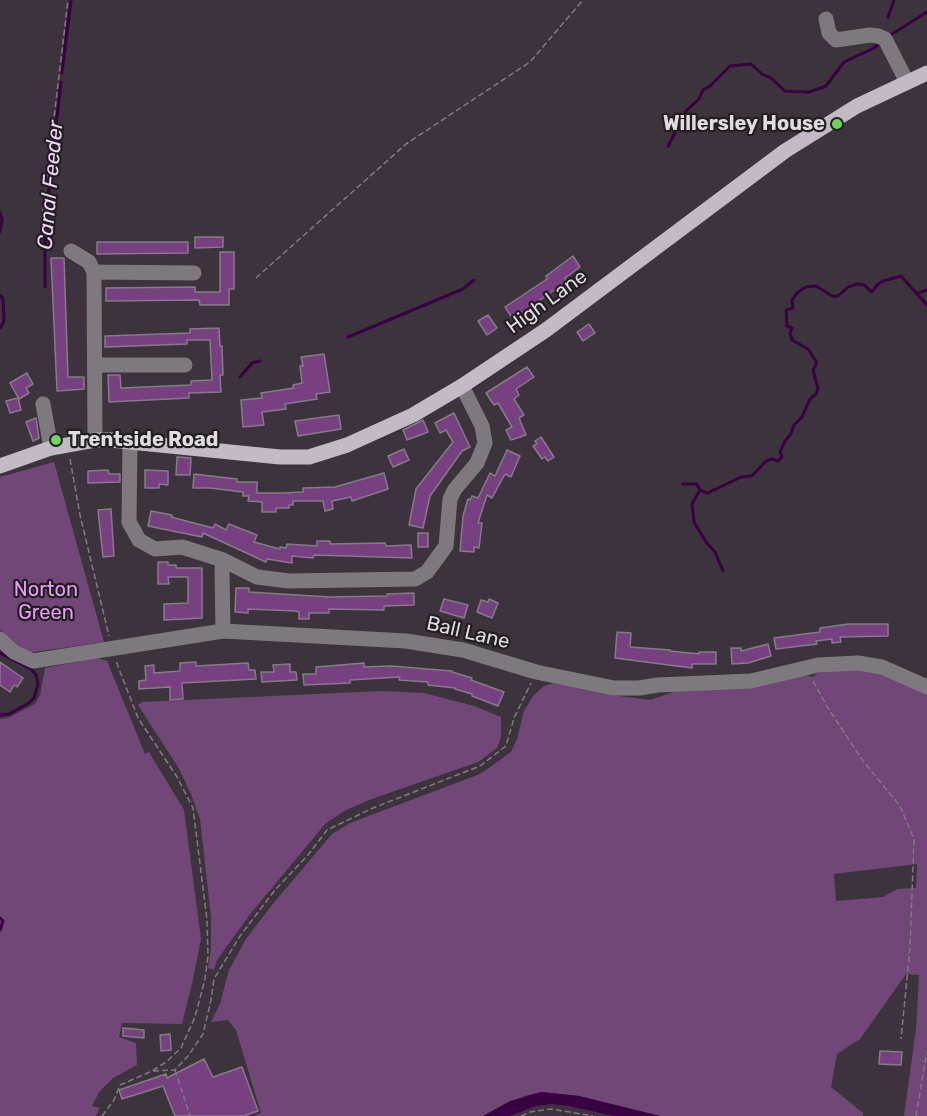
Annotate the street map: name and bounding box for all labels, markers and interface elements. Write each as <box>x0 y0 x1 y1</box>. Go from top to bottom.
place label: Willersley House <box>663 112 825 136</box>
marker: Willersley House <box>830 117 844 131</box>
water label: Canal Feeder <box>33 119 69 251</box>
street label: High Lane <box>502 265 592 339</box>
place label: Trentside Road <box>68 428 218 452</box>
marker: Trentside Road <box>49 433 63 447</box>
park label: Norton Green <box>14 578 78 625</box>
street label: Ball Lane <box>424 612 512 654</box>

